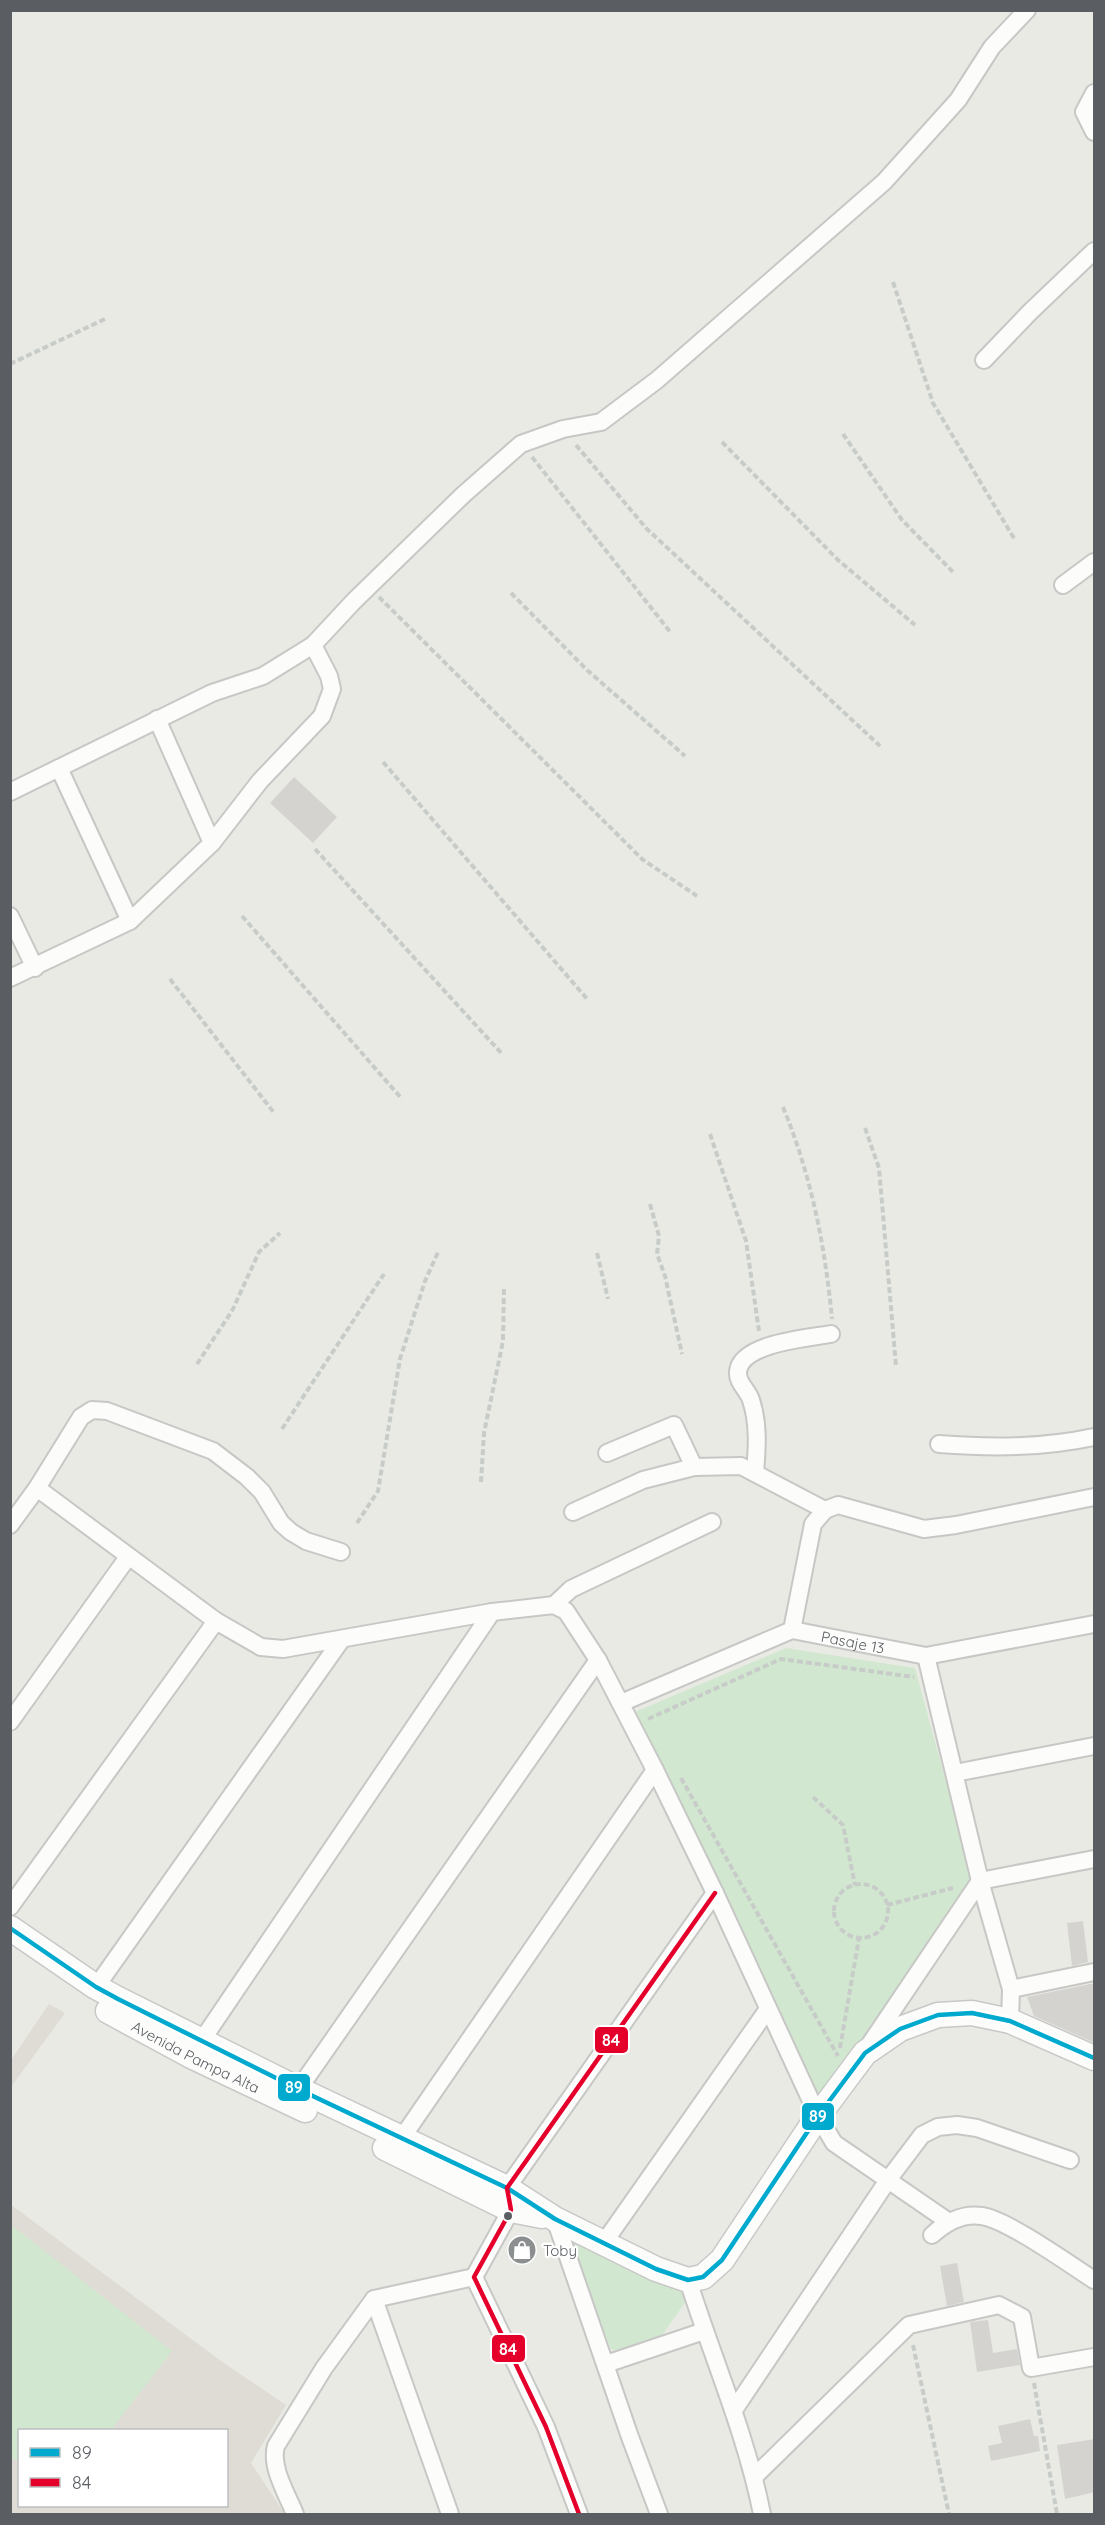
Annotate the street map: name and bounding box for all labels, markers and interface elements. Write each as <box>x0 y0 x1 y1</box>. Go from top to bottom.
street label: Pasaje 13 <box>820 1626 886 1657</box>
street label: Avenida Pampa Alta <box>128 2016 263 2097</box>
line badge: 84 <box>594 2026 629 2054</box>
text: 84 <box>602 2030 621 2050</box>
line badge: 89 <box>277 2073 311 2102</box>
text: 89 <box>285 2077 303 2097</box>
line badge: 89 <box>801 2102 835 2131</box>
text: 89 <box>809 2106 827 2126</box>
unlabelled marker <box>502 2210 514 2222</box>
shop icon: Toby <box>506 2234 538 2266</box>
place label: Toby <box>543 2241 577 2260</box>
line badge: 84 <box>491 2334 526 2363</box>
text: 84 <box>499 2339 518 2359</box>
legend <box>18 2429 228 2507</box>
text: 89 <box>72 2441 92 2464</box>
text: 84 <box>72 2471 91 2494</box>

